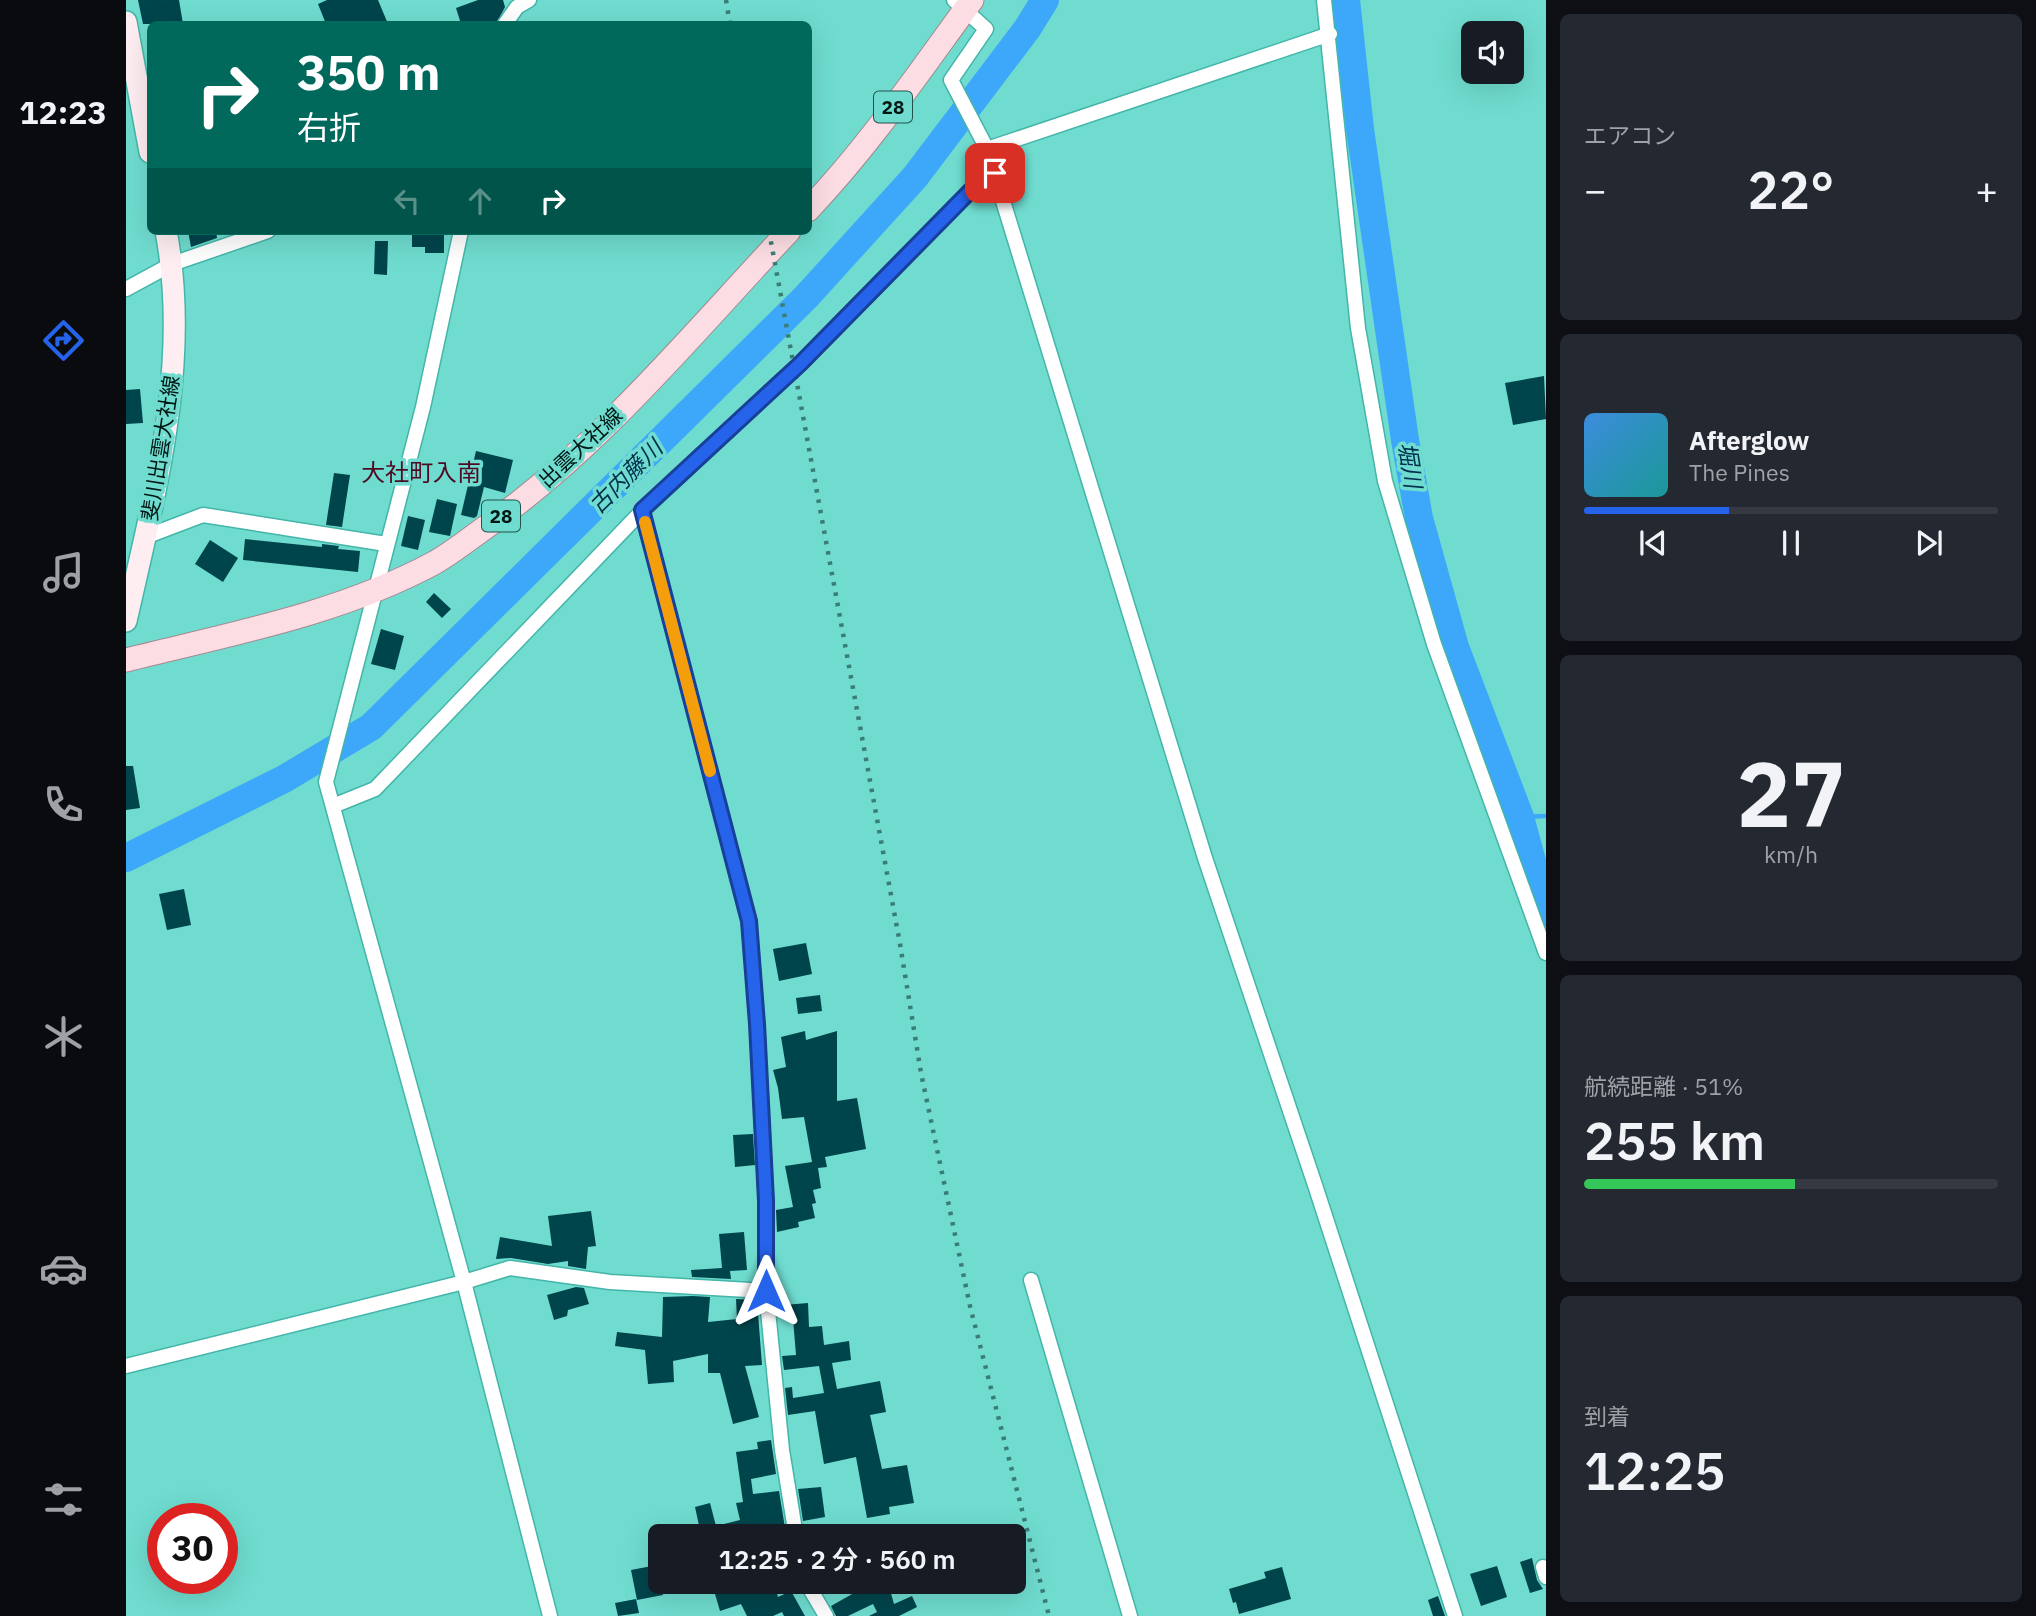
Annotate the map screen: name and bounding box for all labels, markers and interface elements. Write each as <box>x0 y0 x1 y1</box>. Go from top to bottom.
map controls <box>1461 21 1524 84</box>
button: sound <box>1461 21 1524 84</box>
text: 350 m <box>297 40 441 103</box>
icon: right <box>182 49 273 140</box>
text: 12:23 <box>19 91 107 133</box>
road number: 28 <box>874 92 912 122</box>
text: 右折 <box>297 106 361 148</box>
text: エアコン <box>1584 120 1676 150</box>
pin <box>965 143 1025 203</box>
icon: arrive <box>976 154 1014 192</box>
text: 22° <box>1748 156 1834 223</box>
text: − <box>1584 165 1607 214</box>
text: + <box>1975 165 1998 214</box>
icon: left <box>388 182 426 220</box>
icon: ahead <box>461 182 499 220</box>
icon: right <box>534 182 572 220</box>
icon: directions <box>39 316 88 365</box>
street label: 斐川出雲大社線 <box>135 373 185 523</box>
street label: 出雲大社線 <box>532 401 628 493</box>
text: Afterglow <box>1689 423 1809 457</box>
water label: 古内藤川 <box>582 431 670 519</box>
water label: 堀川 <box>1393 440 1430 493</box>
district label: 大社町入南 <box>361 456 481 488</box>
text: The Pines <box>1689 457 1790 487</box>
road number: 28 <box>482 500 520 531</box>
icon: previous <box>1634 524 1672 562</box>
icon: pause <box>1772 524 1810 562</box>
icon: next <box>1910 524 1948 562</box>
icon: music <box>39 548 88 597</box>
text: 27 <box>1736 734 1846 852</box>
icon: phone <box>39 780 88 829</box>
text: km/h <box>1764 839 1818 869</box>
icon: climate <box>39 1012 88 1061</box>
text: 航続距離 · 51% <box>1584 1071 1743 1101</box>
text: 255 km <box>1584 1107 1765 1174</box>
icon: car <box>39 1244 88 1293</box>
position arrow <box>729 1254 803 1328</box>
text: 到着 <box>1584 1401 1630 1431</box>
text: 12:25 <box>1584 1437 1725 1504</box>
icon: filters <box>39 1475 88 1524</box>
speed limit sign: 30 <box>147 1503 238 1594</box>
text: 12:25 · 2 分 · 560 m <box>718 1542 956 1576</box>

